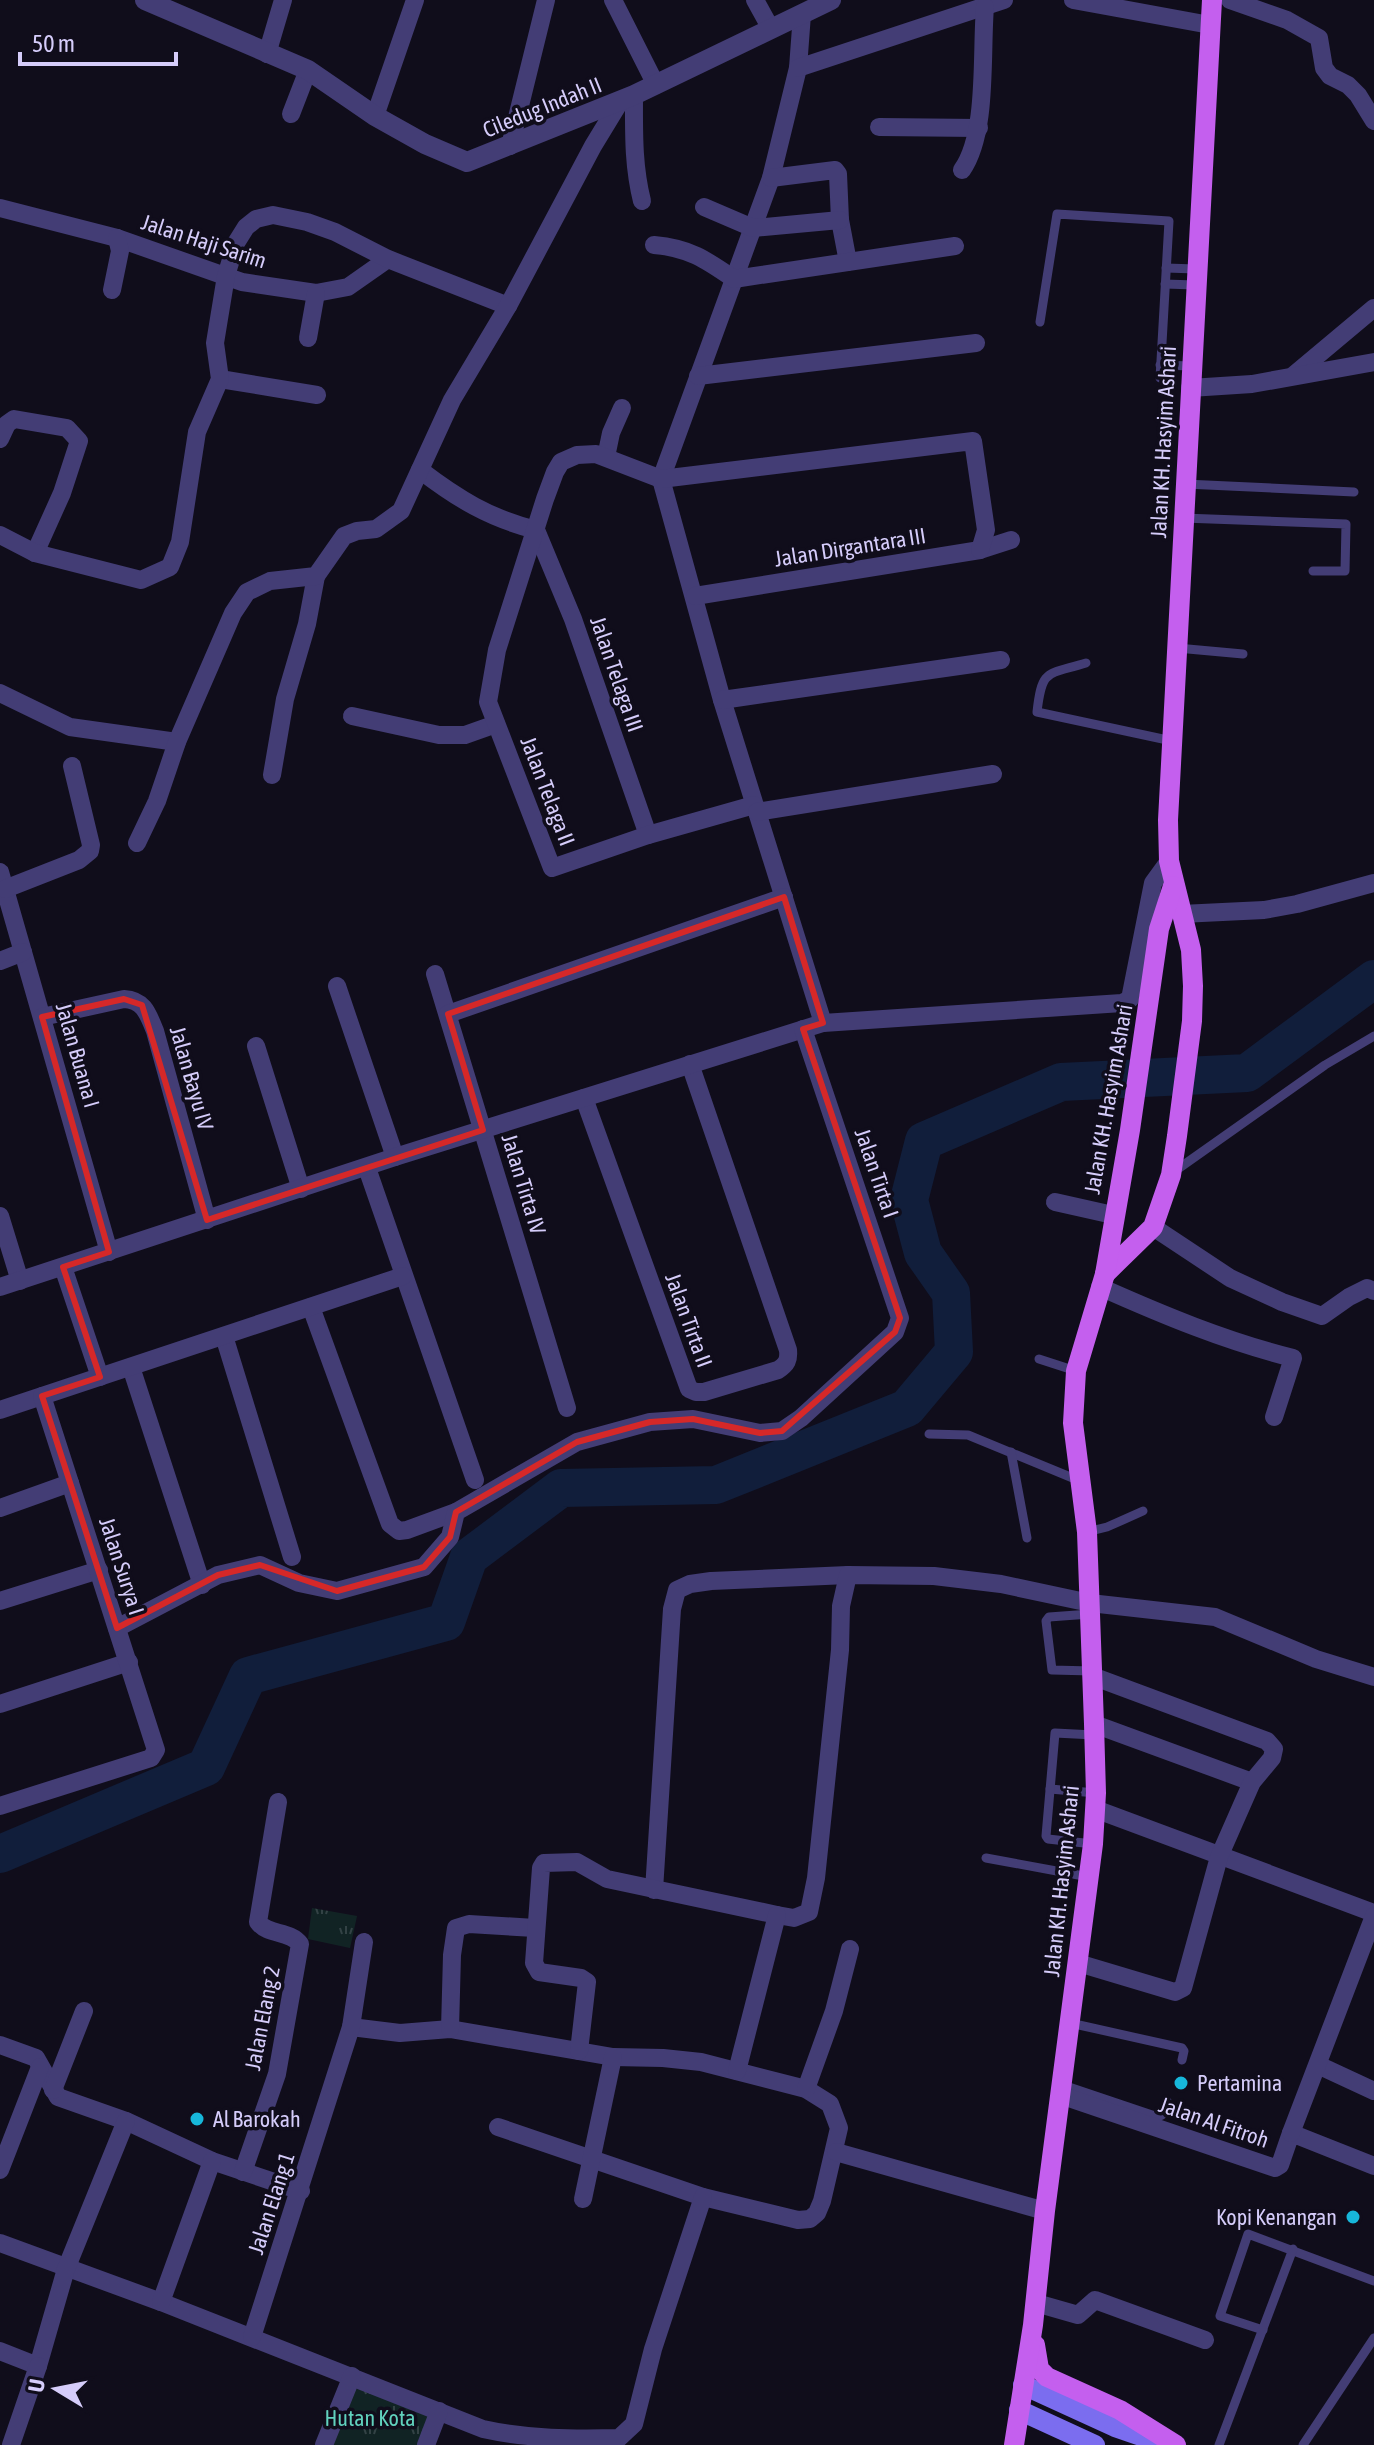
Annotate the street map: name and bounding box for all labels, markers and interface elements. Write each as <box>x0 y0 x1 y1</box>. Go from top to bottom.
scale bar <box>20 16 176 66</box>
text: 50 m <box>32 30 75 57</box>
street label: Ciledug Indah II <box>479 71 605 143</box>
street label: Jalan Haji Sarim <box>138 209 270 273</box>
street label: Jalan KH. Hasyim Ashari <box>1145 345 1181 539</box>
street label: Jalan Dirgantara III <box>772 522 928 572</box>
street label: Jalan Telaga III <box>585 613 649 735</box>
street label: Jalan Telaga II <box>515 733 581 849</box>
street label: Jalan Buana I <box>51 1000 105 1110</box>
street label: Jalan KH. Hasyim Ashari <box>1079 1002 1137 1196</box>
street label: Jalan Bayu IV <box>165 1023 219 1133</box>
street label: Jalan Tirta I <box>850 1125 904 1221</box>
street label: Jalan Tirta IV <box>496 1131 552 1238</box>
street label: Jalan Tirta II <box>660 1269 718 1371</box>
street label: Jalan Surya I <box>94 1514 150 1618</box>
street label: Jalan KH. Hasyim Ashari <box>1038 1784 1084 1978</box>
street label: Jalan Elang 2 <box>239 1964 285 2072</box>
place label: Pertamina <box>1197 2070 1282 2096</box>
marker: Pertamina <box>1172 2074 1190 2092</box>
street label: Jalan Al Fitroh <box>1156 2091 1272 2153</box>
place label: Al Barokah <box>213 2106 301 2132</box>
marker: Al Barokah <box>188 2110 206 2128</box>
street label: Jalan Elang 1 <box>242 2149 300 2257</box>
place label: Kopi Kenangan <box>1216 2204 1337 2230</box>
marker: Kopi Kenangan <box>1344 2208 1362 2226</box>
north arrow <box>16 2349 96 2429</box>
text: U <box>22 2377 50 2394</box>
park label: Hutan Kota <box>325 2405 415 2431</box>

